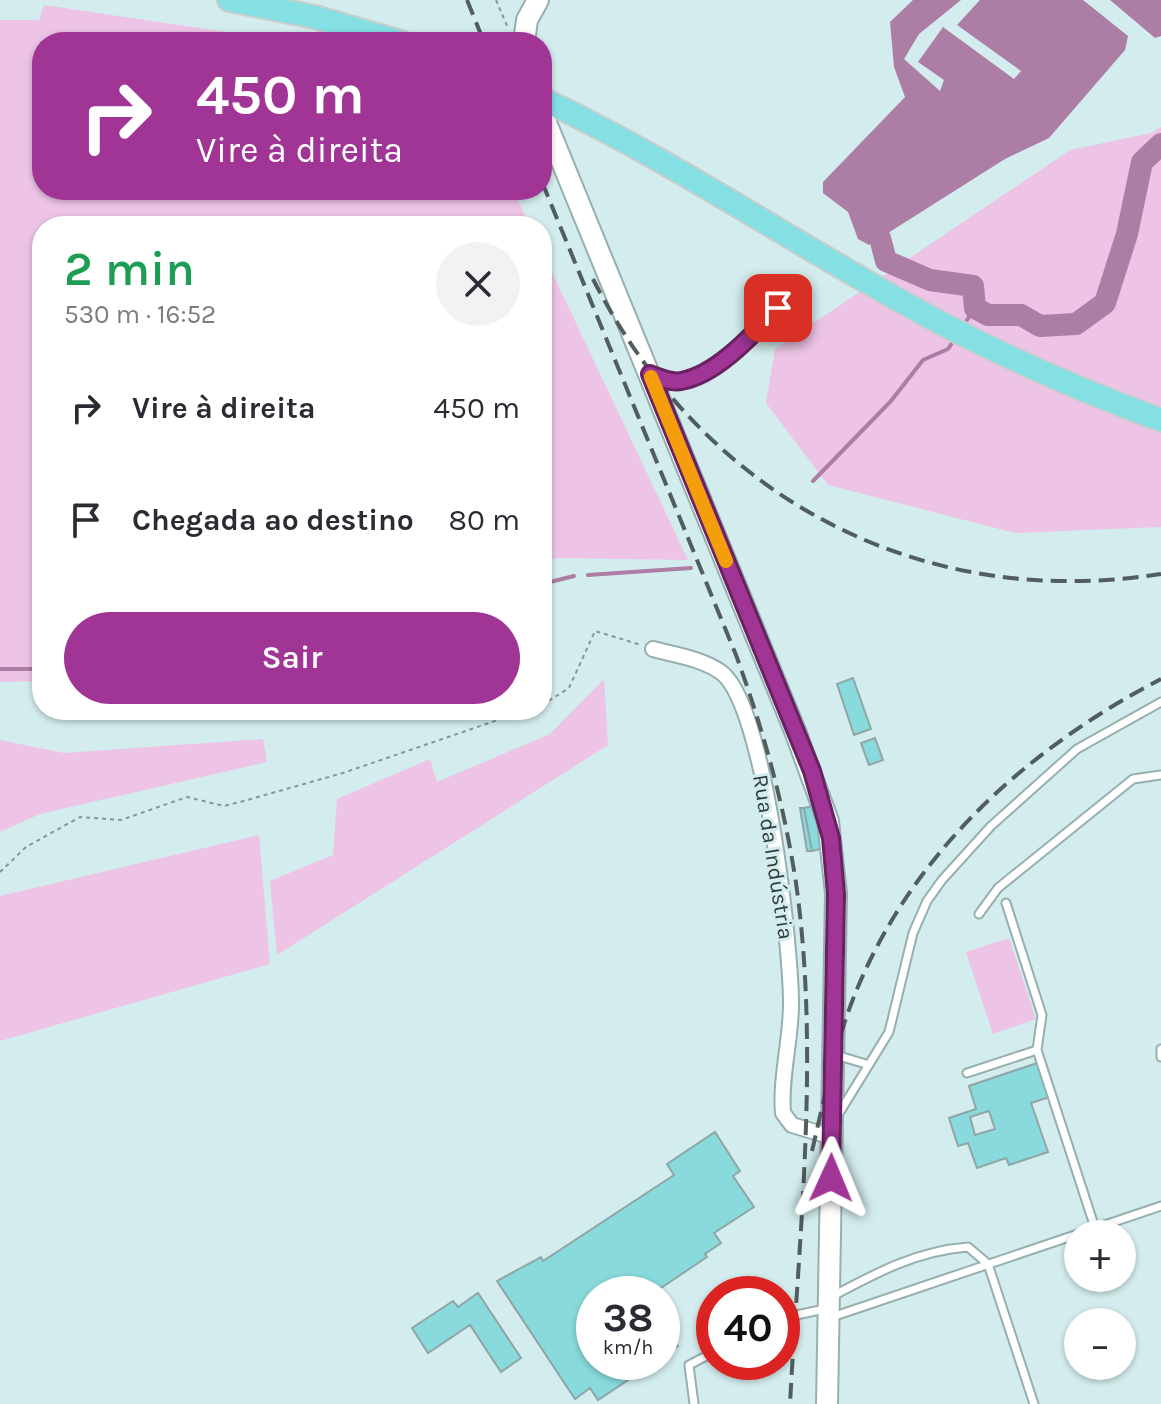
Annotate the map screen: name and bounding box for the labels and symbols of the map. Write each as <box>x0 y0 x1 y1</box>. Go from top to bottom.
pin <box>744 274 812 342</box>
street label: Rua da Indústria <box>747 773 799 941</box>
position arrow <box>789 1136 873 1220</box>
speed limit sign: 40 <box>696 1276 800 1380</box>

